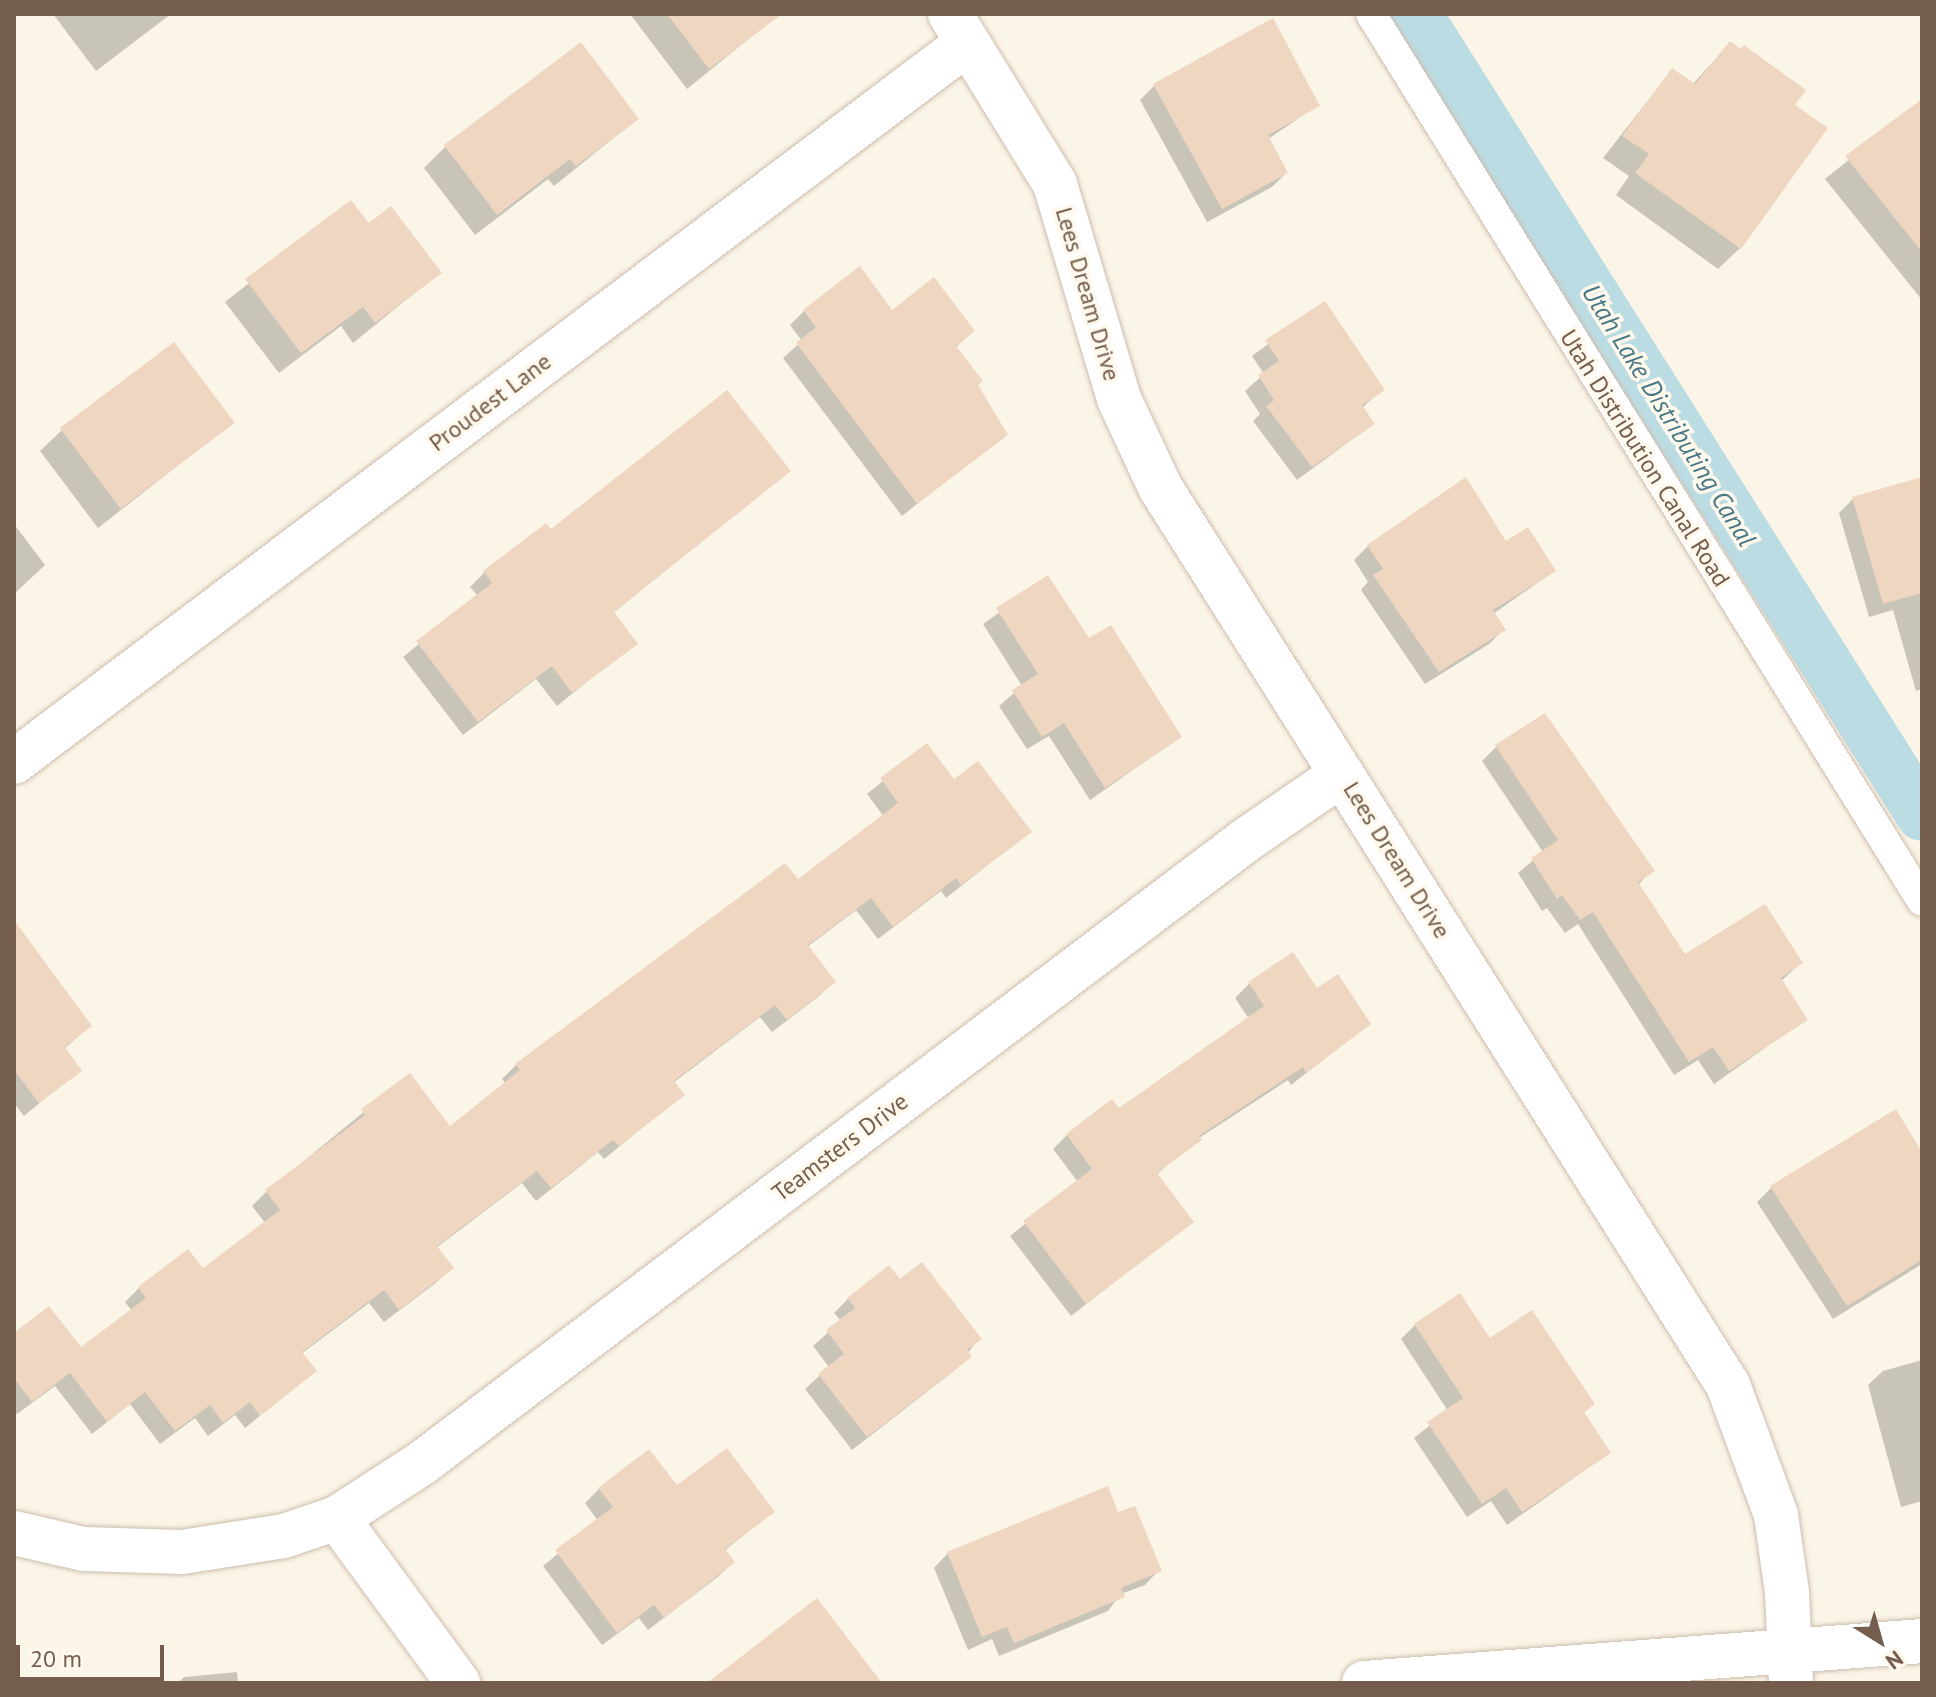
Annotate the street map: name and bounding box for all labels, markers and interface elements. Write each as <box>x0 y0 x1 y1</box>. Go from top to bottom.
street label: Lees Dream Drive <box>1049 204 1127 384</box>
water label: Utah Lake Distributing Canal <box>1575 278 1763 552</box>
street label: Utah Distribution Canal Road <box>1554 324 1736 592</box>
street label: Proudest Lane <box>423 347 557 457</box>
street label: Lees Dream Drive <box>1337 776 1457 944</box>
street label: Teamsters Drive <box>766 1087 914 1207</box>
north arrow <box>1840 1601 1920 1681</box>
scale bar <box>20 1629 168 1679</box>
text: 20 m <box>30 1643 82 1674</box>
text: N <box>1880 1645 1909 1676</box>

